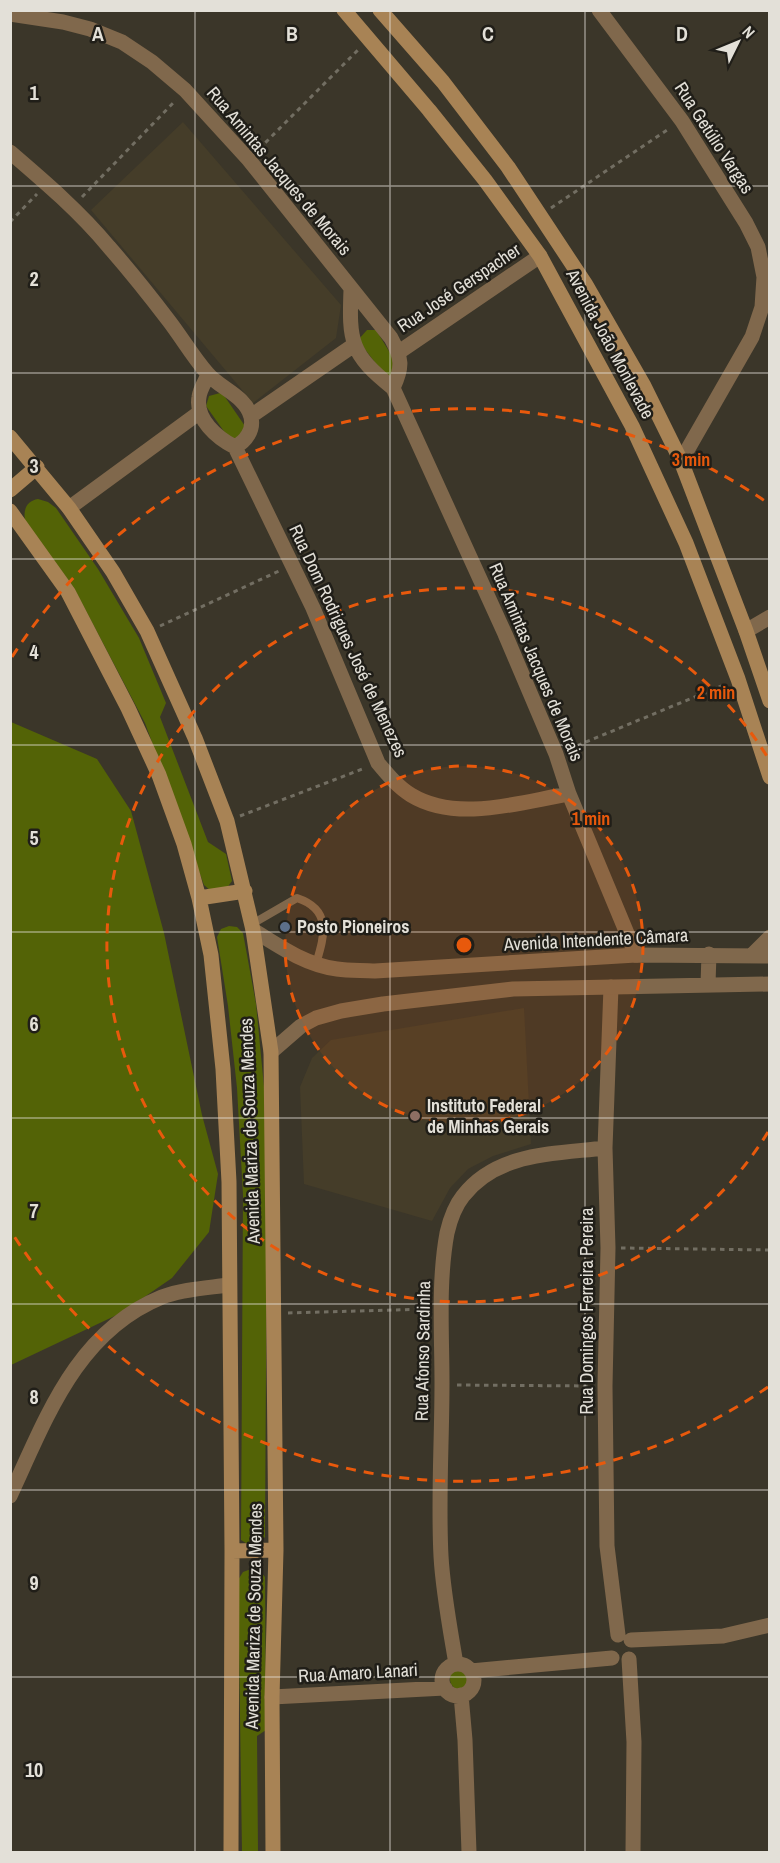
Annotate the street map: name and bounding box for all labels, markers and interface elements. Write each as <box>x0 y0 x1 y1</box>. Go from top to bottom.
north arrow <box>708 12 768 72</box>
text: A <box>92 20 104 47</box>
text: B <box>286 20 298 47</box>
text: C <box>482 20 494 47</box>
text: D <box>676 20 688 47</box>
text: N <box>738 21 760 43</box>
street label: Rua Getúlio Vargas <box>669 77 760 198</box>
text: 1 <box>29 79 39 106</box>
street label: Rua Amintas Jacques de Morais <box>201 81 358 260</box>
street label: Rua José Gerspacher <box>392 237 525 338</box>
street label: Avenida João Monlevade <box>560 264 661 423</box>
text: 2 <box>29 265 39 292</box>
text: 3 min <box>672 447 710 472</box>
text: 3 <box>29 452 39 479</box>
street label: Rua Dom Rodrigues José de Menezes <box>283 520 414 761</box>
street label: Rua Amintas Jacques de Morais <box>483 559 590 765</box>
text: 4 <box>29 638 39 665</box>
text: 2 min <box>697 680 735 705</box>
text: 1 min <box>572 806 610 831</box>
text: 5 <box>29 824 39 851</box>
place label: Posto Pioneiros <box>297 914 409 939</box>
marker: Posto Pioneiros <box>278 920 292 934</box>
street label: Avenida Intendente Câmara <box>502 922 689 957</box>
centre of rings <box>454 935 474 955</box>
text: 6 <box>29 1010 39 1037</box>
street label: Avenida Mariza de Souza Mendes <box>233 1018 266 1245</box>
place label: Instituto Federal de Minhas Gerais <box>427 1093 549 1139</box>
marker: Instituto Federal de Minhas Gerais <box>408 1109 422 1123</box>
text: 7 <box>29 1197 39 1224</box>
street label: Rua Domingos Ferreira Pereira <box>574 1208 599 1414</box>
street label: Rua Afonso Sardinha <box>409 1281 436 1421</box>
text: 8 <box>29 1383 39 1410</box>
street label: Avenida Mariza de Souza Mendes <box>239 1503 268 1730</box>
text: 9 <box>29 1569 39 1596</box>
street label: Rua Amaro Lanari <box>298 1657 418 1688</box>
text: 10 <box>25 1756 43 1783</box>

